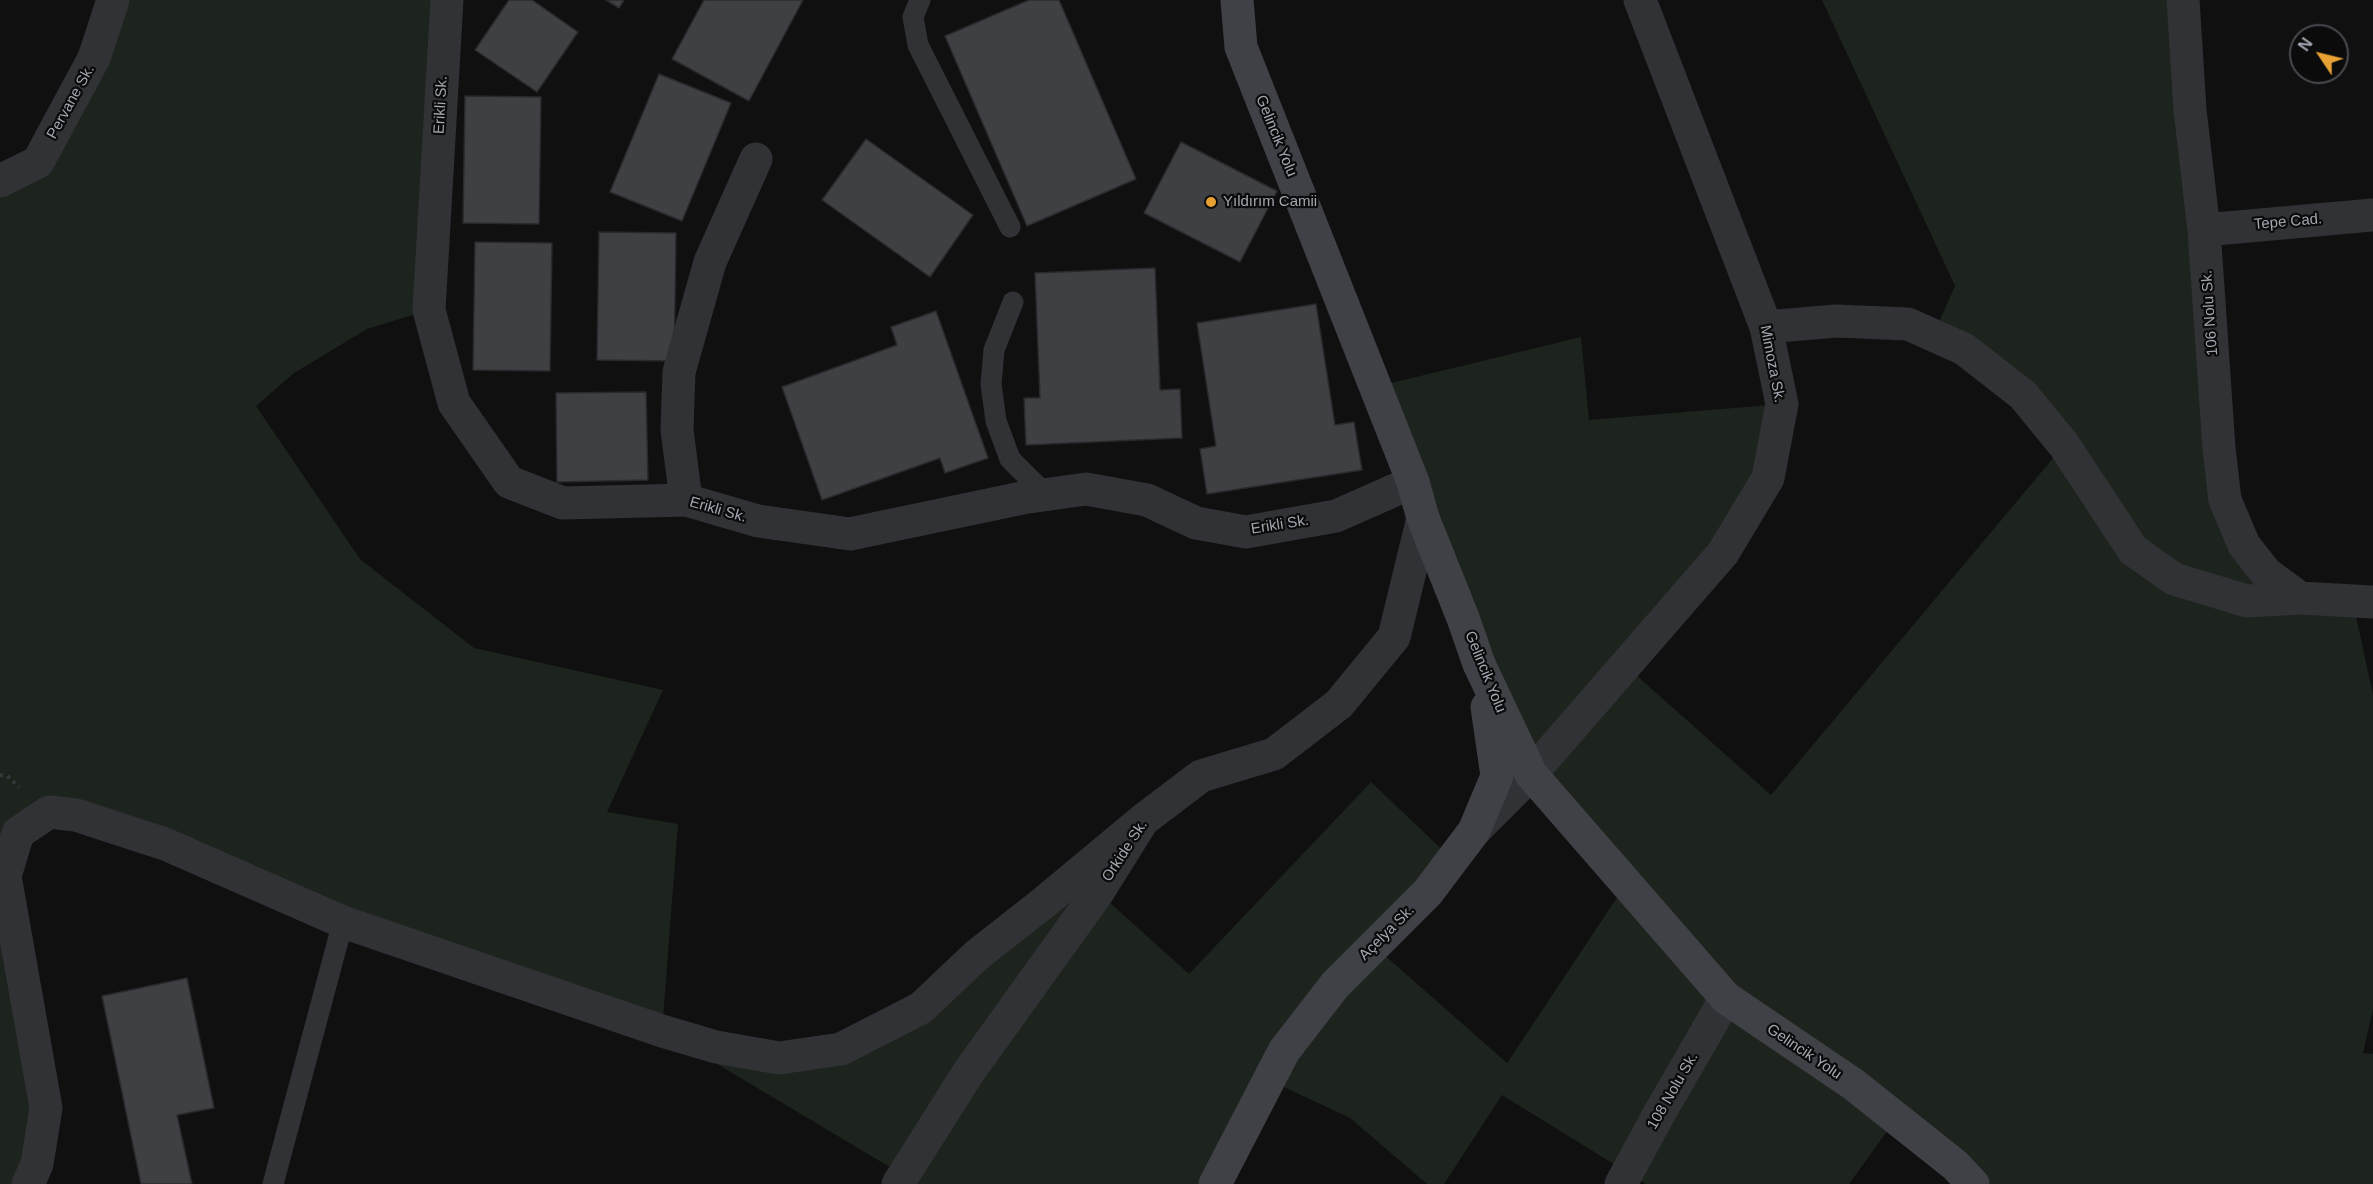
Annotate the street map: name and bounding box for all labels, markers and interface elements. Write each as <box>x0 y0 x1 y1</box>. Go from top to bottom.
north arrow <box>2289 24 2349 84</box>
text: N <box>2295 35 2316 54</box>
street label: Pervane Sk. <box>43 62 99 142</box>
street label: Erikli Sk. <box>430 75 452 135</box>
street label: Gelincik Yolu <box>1252 93 1300 179</box>
place label: Yıldırım Camii <box>1223 193 1317 211</box>
marker: Yıldırım Camii <box>1204 195 1218 209</box>
street label: Tepe Cad. <box>2253 210 2323 234</box>
street label: 106 Nolu Sk. <box>2198 270 2222 356</box>
street label: Mimoza Sk. <box>1756 324 1788 404</box>
street label: Erikli Sk. <box>687 493 749 527</box>
street label: Erikli Sk. <box>1250 512 1310 538</box>
street label: Gelincik Yolu <box>1461 629 1509 715</box>
street label: Orkide Sk. <box>1098 817 1152 885</box>
street label: Açelya Sk. <box>1356 902 1418 964</box>
street label: Gelincik Yolu <box>1763 1020 1845 1084</box>
street label: 108 Nolu Sk. <box>1644 1049 1702 1133</box>

